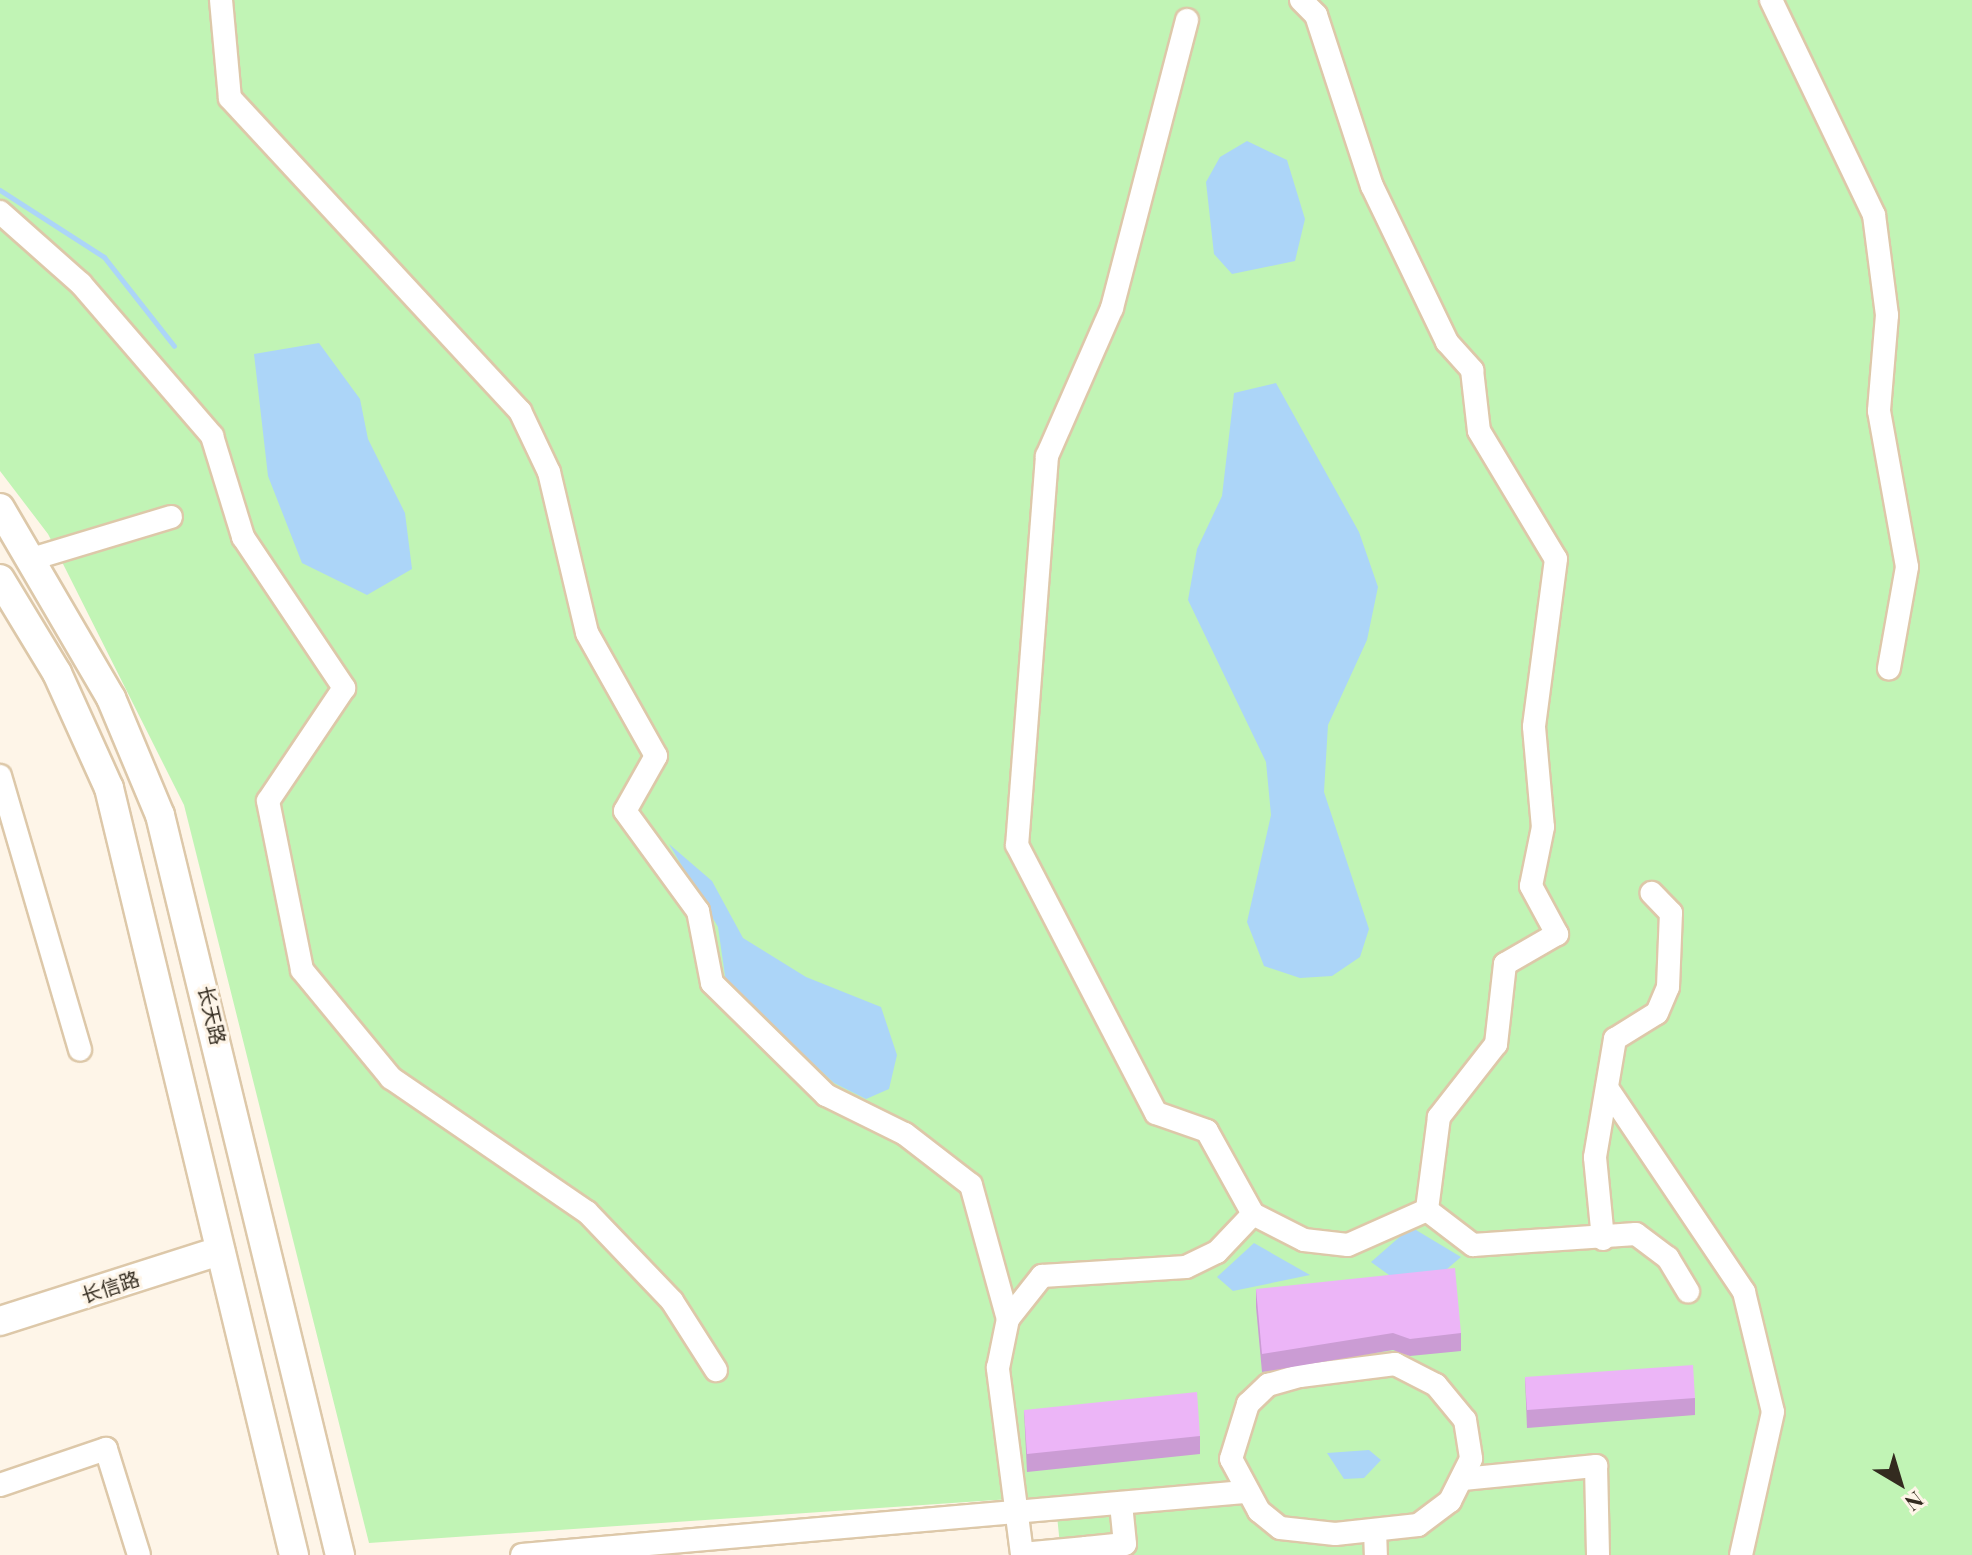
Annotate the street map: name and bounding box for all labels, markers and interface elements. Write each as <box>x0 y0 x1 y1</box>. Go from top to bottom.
street label: 长天路 <box>195 983 231 1047</box>
street label: 长信路 <box>78 1265 142 1307</box>
north arrow <box>1860 1443 1940 1523</box>
text: N <box>1899 1485 1930 1519</box>

